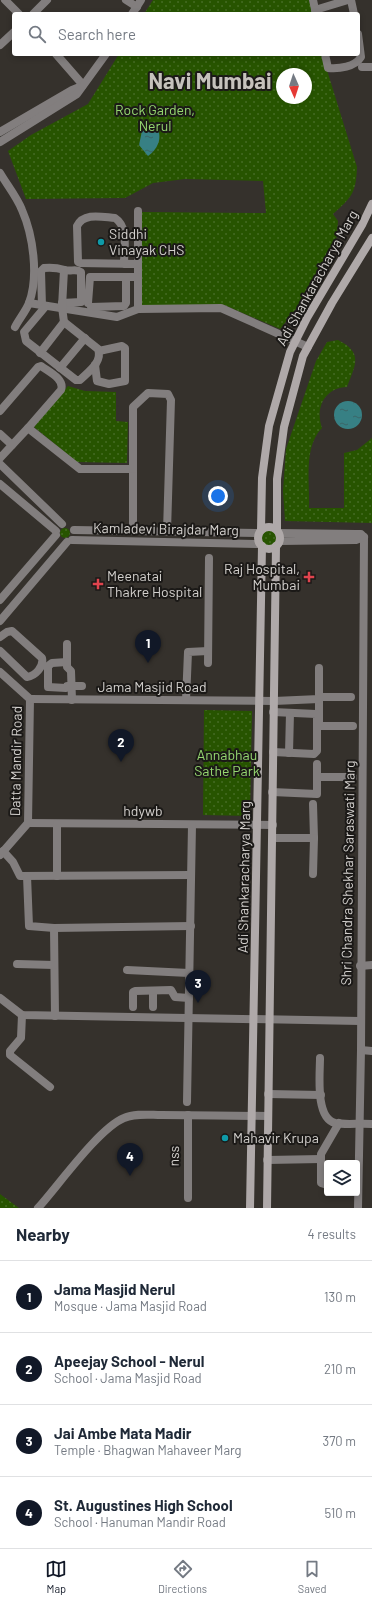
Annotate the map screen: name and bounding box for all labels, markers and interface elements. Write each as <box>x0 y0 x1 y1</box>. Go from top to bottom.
search box <box>12 12 360 56</box>
icon: search <box>26 23 48 45</box>
text: Search here <box>58 25 136 43</box>
district label: Navi Mumbai <box>148 67 272 93</box>
north arrow <box>276 68 312 104</box>
park label: Rock Garden, Nerul <box>115 101 195 134</box>
street label: Adi Shankaracharya Marg <box>272 207 361 348</box>
place label: Siddhi Vinayak CHS <box>109 225 185 258</box>
marker: Siddhi Vinayak CHS <box>96 237 106 247</box>
your location <box>208 486 228 506</box>
street label: Kamladevi Birajdar Marg <box>93 519 239 538</box>
place label: Raj Hospital, Mumbai <box>224 560 300 593</box>
place label: Meenatai Thakre Hospital <box>107 567 202 600</box>
marker: Raj Hospital, Mumbai <box>303 571 315 583</box>
marker: Meenatai Thakre Hospital <box>92 578 104 590</box>
pin: 1 <box>135 630 161 663</box>
street label: Jama Masjid Road <box>97 678 207 695</box>
street label: Datta Mandir Road <box>6 706 25 816</box>
pin: 2 <box>108 729 134 762</box>
park label: Annabhau Sathe Park <box>194 746 260 779</box>
street label: Shri Chandra Shekhar Saraswati Marg <box>337 760 358 986</box>
street label: Adi Shankaracharya Marg <box>234 801 253 953</box>
street label: hdywb <box>123 802 163 819</box>
pin: 3 <box>185 970 211 1003</box>
place label: Mahavir Krupa <box>233 1129 319 1146</box>
marker: Mahavir Krupa <box>220 1133 230 1143</box>
pin: 4 <box>117 1143 143 1176</box>
street label: nss <box>165 1145 182 1167</box>
map controls <box>324 1160 360 1196</box>
button: layers <box>324 1160 360 1196</box>
text: Nearby <box>16 1224 70 1244</box>
text: 4 results <box>308 1226 356 1242</box>
text: Jama Masjid Nerul <box>54 1280 175 1298</box>
text: 1 <box>27 1289 31 1305</box>
text: 130 m <box>324 1289 356 1305</box>
text: Mosque · Jama Masjid Road <box>54 1298 207 1314</box>
text: Apeejay School - Nerul <box>54 1352 204 1370</box>
text: 2 <box>25 1361 33 1377</box>
text: 210 m <box>324 1361 356 1377</box>
text: School · Jama Masjid Road <box>54 1370 202 1386</box>
text: Jai Ambe Mata Madir <box>54 1424 192 1442</box>
text: 3 <box>25 1433 33 1449</box>
text: 370 m <box>322 1433 356 1449</box>
text: Temple · Bhagwan Mahaveer Marg <box>54 1442 242 1458</box>
text: St. Augustines High School <box>54 1496 233 1514</box>
text: 4 <box>25 1505 33 1521</box>
text: 510 m <box>324 1505 356 1521</box>
text: School · Hanuman Mandir Road <box>54 1514 226 1530</box>
tab: Map <box>45 1558 67 1595</box>
tab: Directions <box>158 1558 207 1595</box>
tab: Saved <box>298 1558 327 1595</box>

